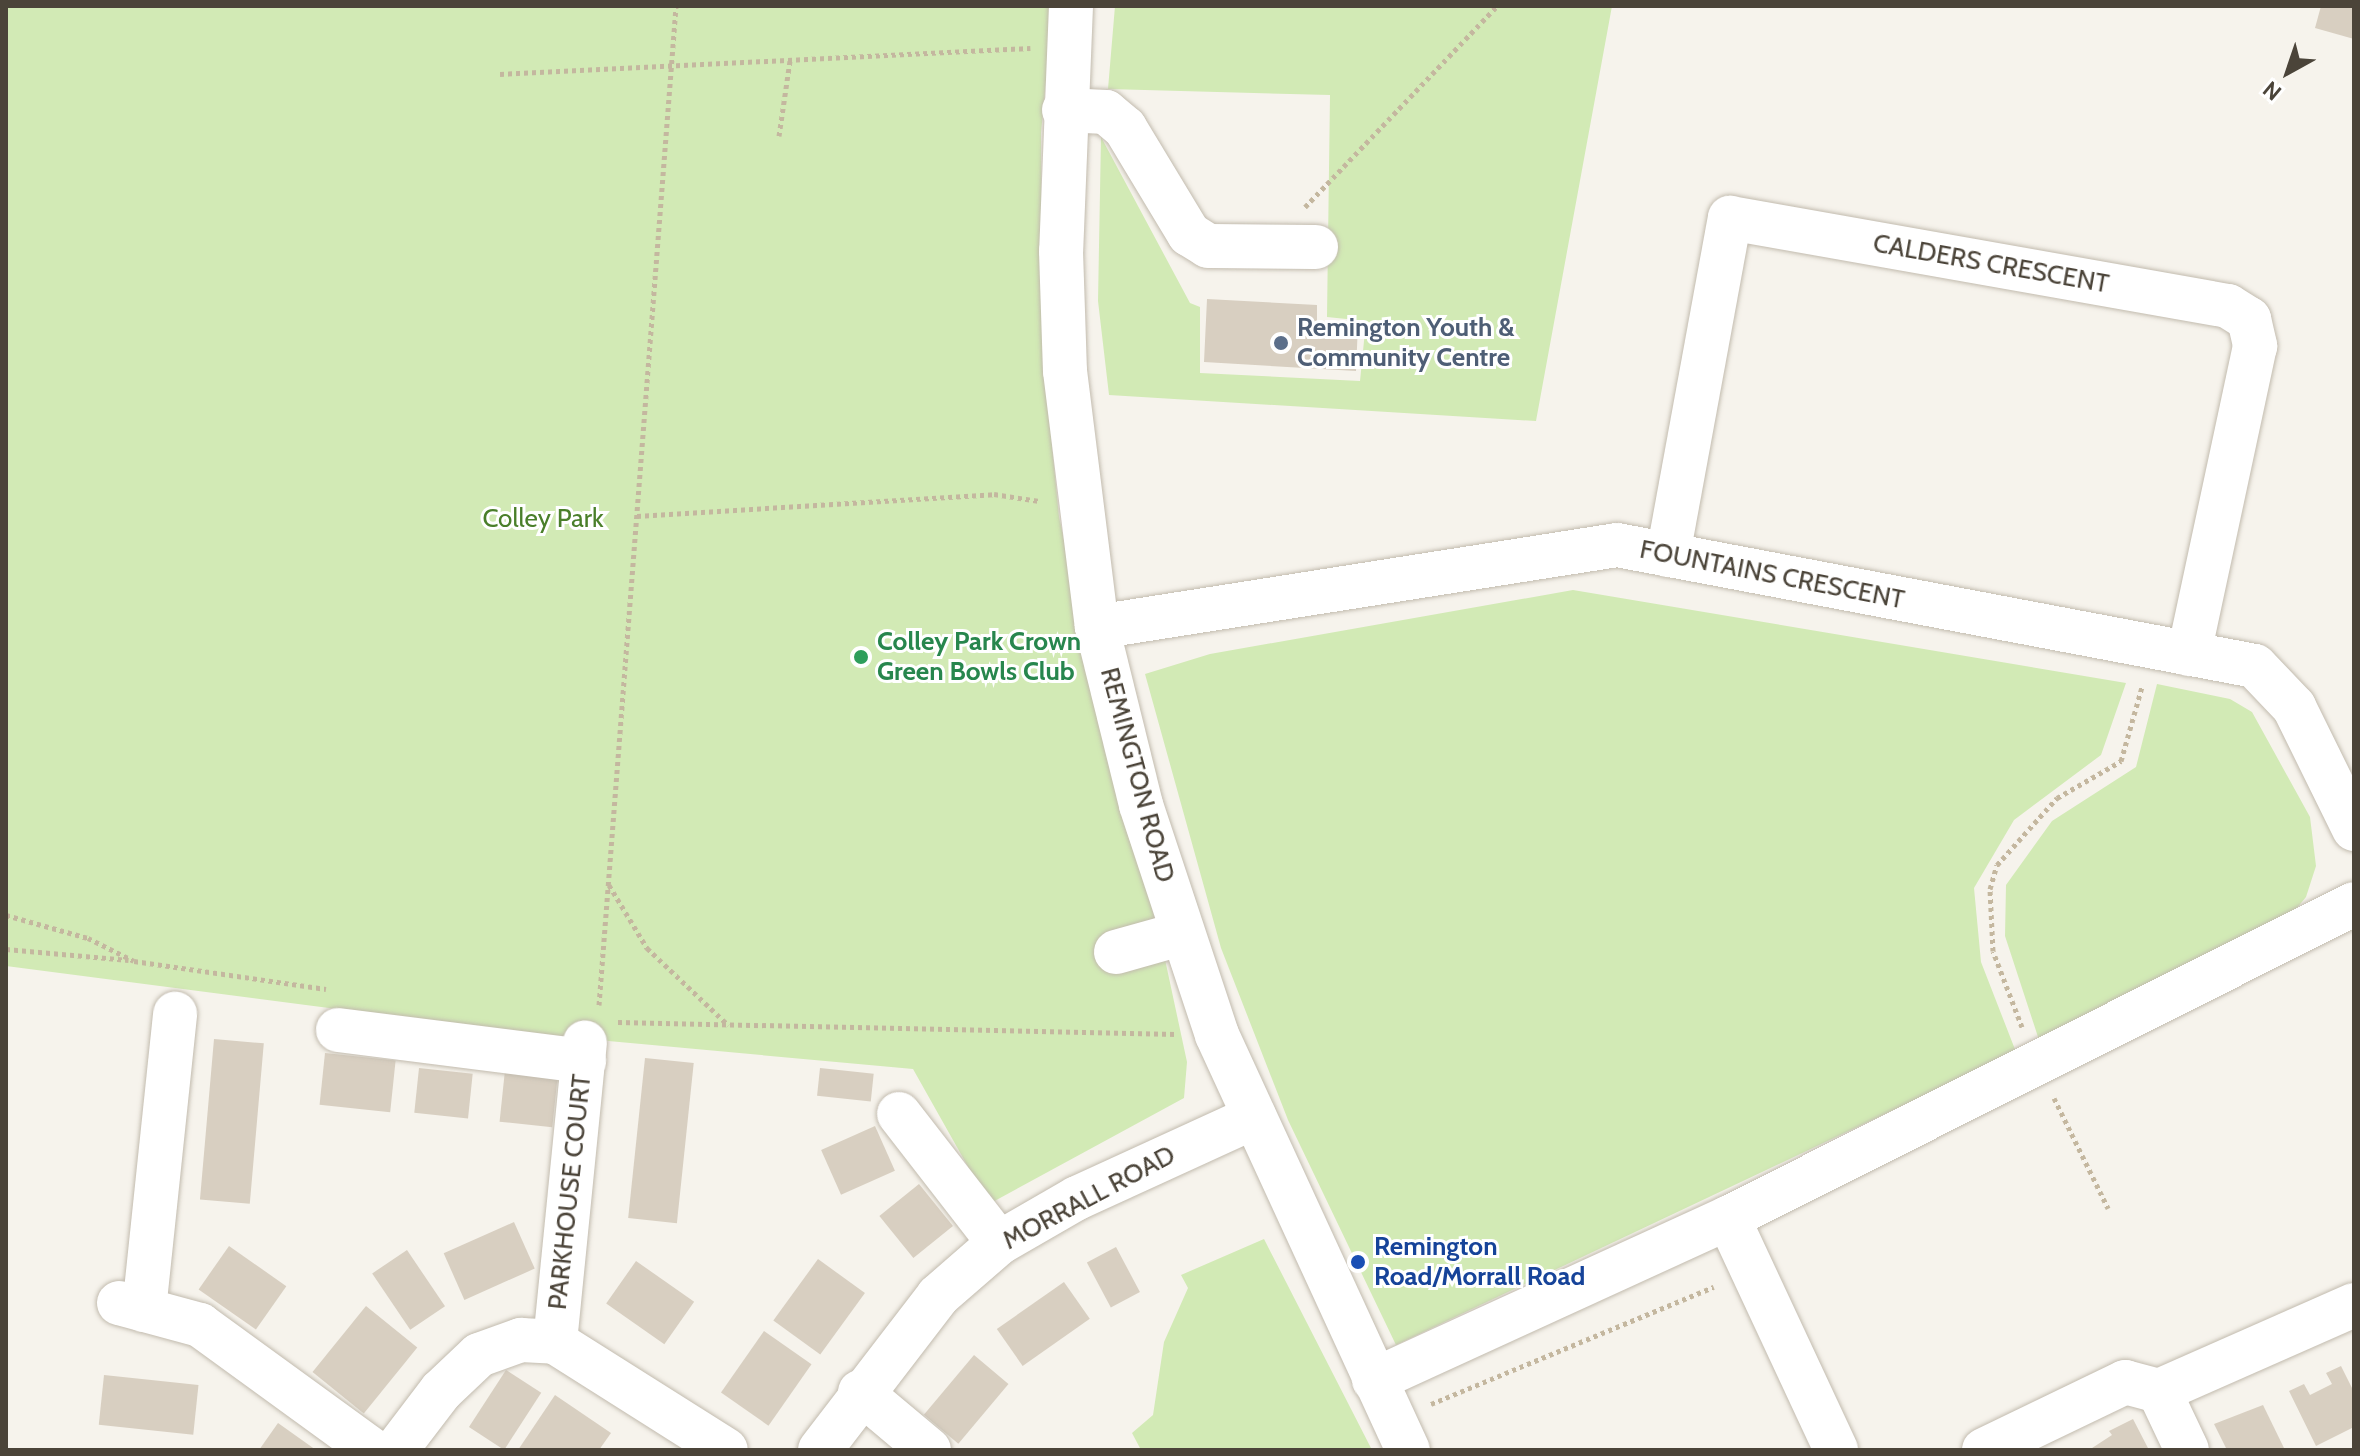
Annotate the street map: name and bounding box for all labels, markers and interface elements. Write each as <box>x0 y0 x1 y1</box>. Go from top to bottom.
north arrow <box>2248 32 2328 112</box>
text: N <box>2258 75 2287 106</box>
street label: CALDERS CRESCENT <box>1871 228 2111 300</box>
place label: Remington Youth & Community Centre <box>1297 312 1515 374</box>
marker: Remington Youth & Community Centre <box>1272 334 1290 352</box>
park label: Colley Park <box>482 503 604 535</box>
street label: FOUNTAINS CRESCENT <box>1637 534 1907 616</box>
place label: Colley Park Crown Green Bowls Club <box>877 626 1081 688</box>
marker: Colley Park Crown Green Bowls Club <box>852 648 870 666</box>
street label: REMINGTON ROAD <box>1093 664 1181 886</box>
street label: PARKHOUSE COURT <box>542 1073 598 1311</box>
street label: MORRALL ROAD <box>998 1139 1180 1257</box>
place label: Remington Road/Morrall Road <box>1374 1231 1585 1292</box>
marker: Remington Road/Morrall Road <box>1349 1253 1367 1271</box>

